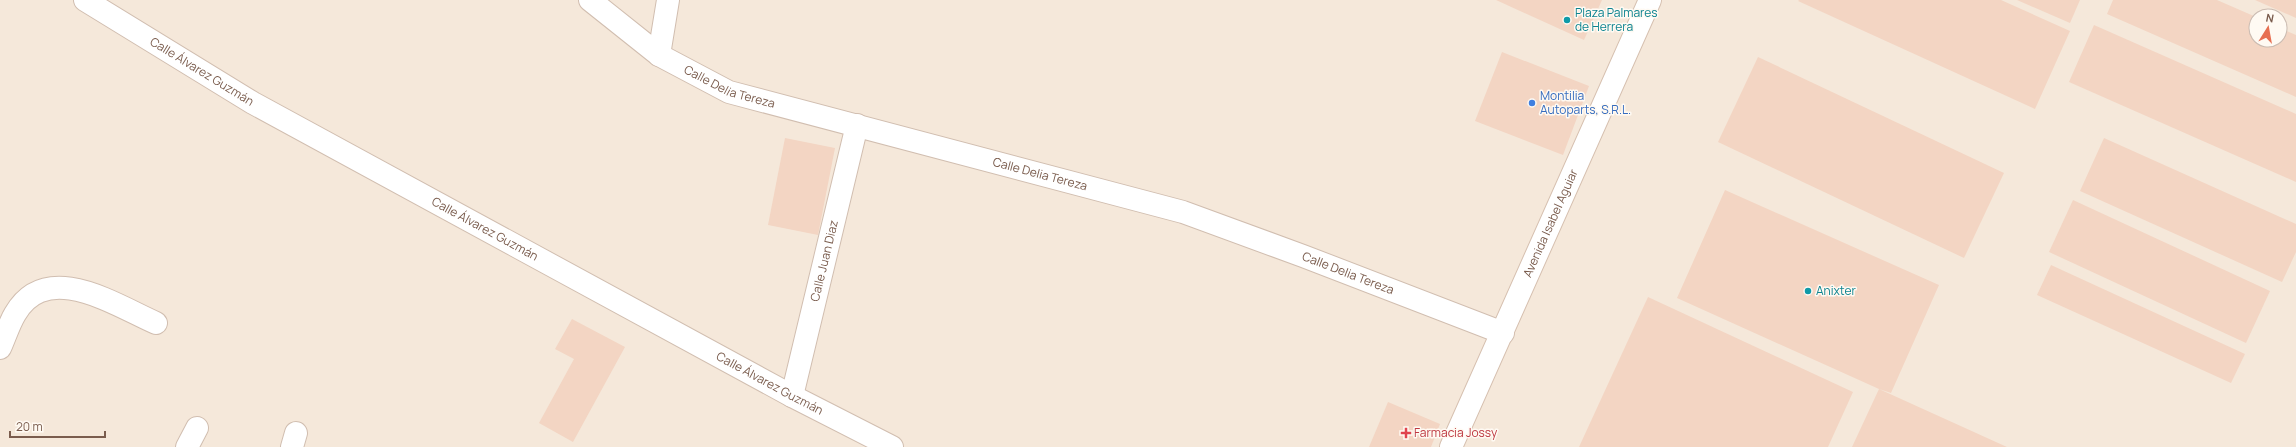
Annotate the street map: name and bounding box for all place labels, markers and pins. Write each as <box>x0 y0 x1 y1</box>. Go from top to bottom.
place label: Plaza Palmares de Herrera <box>1575 4 1658 35</box>
marker: Plaza Palmares de Herrera <box>1562 15 1572 25</box>
place label: Montilia Autoparts, S.R.L. <box>1540 87 1631 118</box>
marker: Montilia Autoparts, S.R.L. <box>1527 98 1537 108</box>
place label: Anixter <box>1816 282 1856 299</box>
marker: Anixter <box>1803 286 1813 296</box>
place label: Farmacia Jossy <box>1414 424 1498 441</box>
marker: Farmacia Jossy <box>1401 428 1411 438</box>

